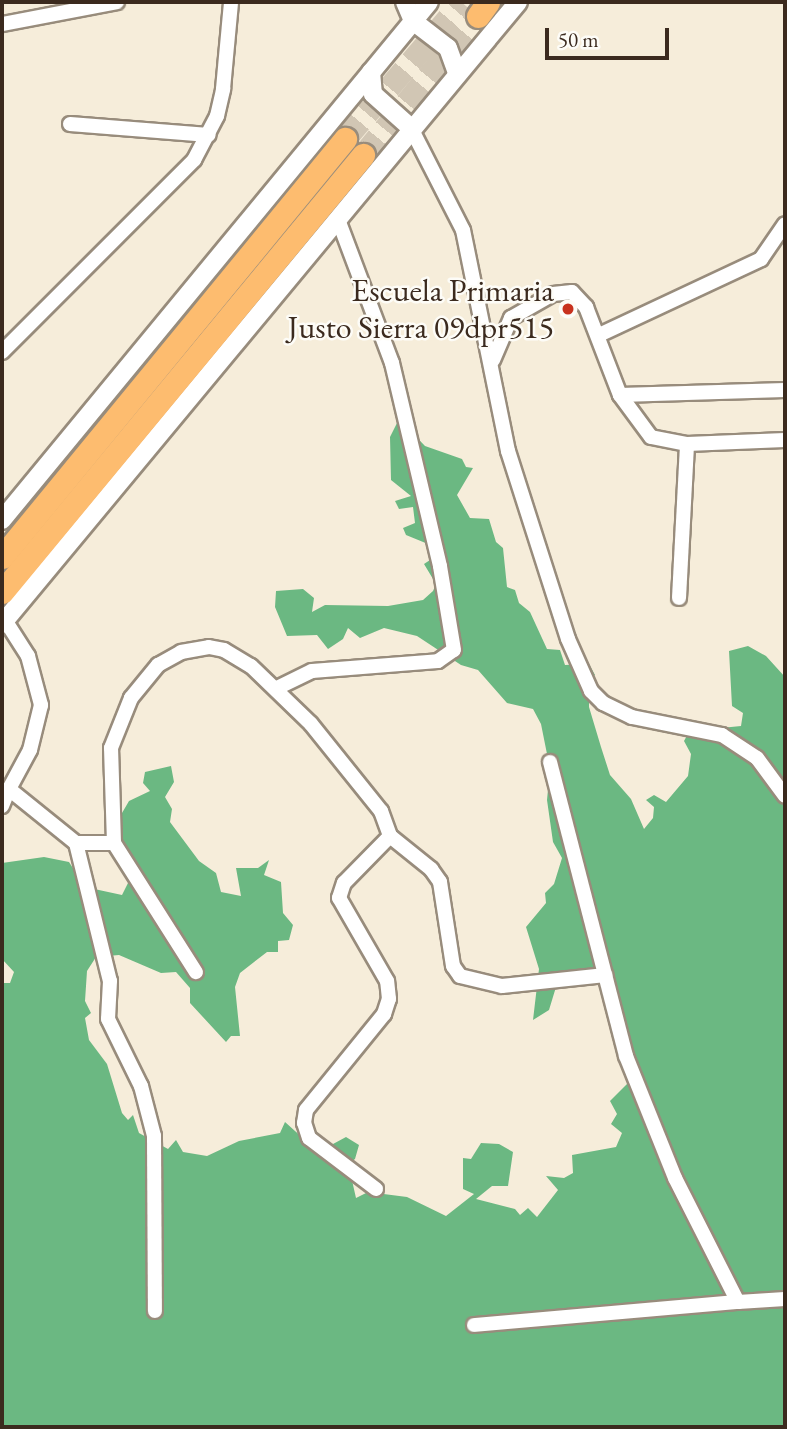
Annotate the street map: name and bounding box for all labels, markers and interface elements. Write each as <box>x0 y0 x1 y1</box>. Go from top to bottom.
scale bar <box>549 14 673 58</box>
text: 50 m <box>558 26 599 53</box>
place label: Escuela Primaria Justo Sierra 09dpr515 <box>288 272 554 347</box>
marker: Escuela Primaria Justo Sierra 09dpr515 <box>560 301 576 317</box>

